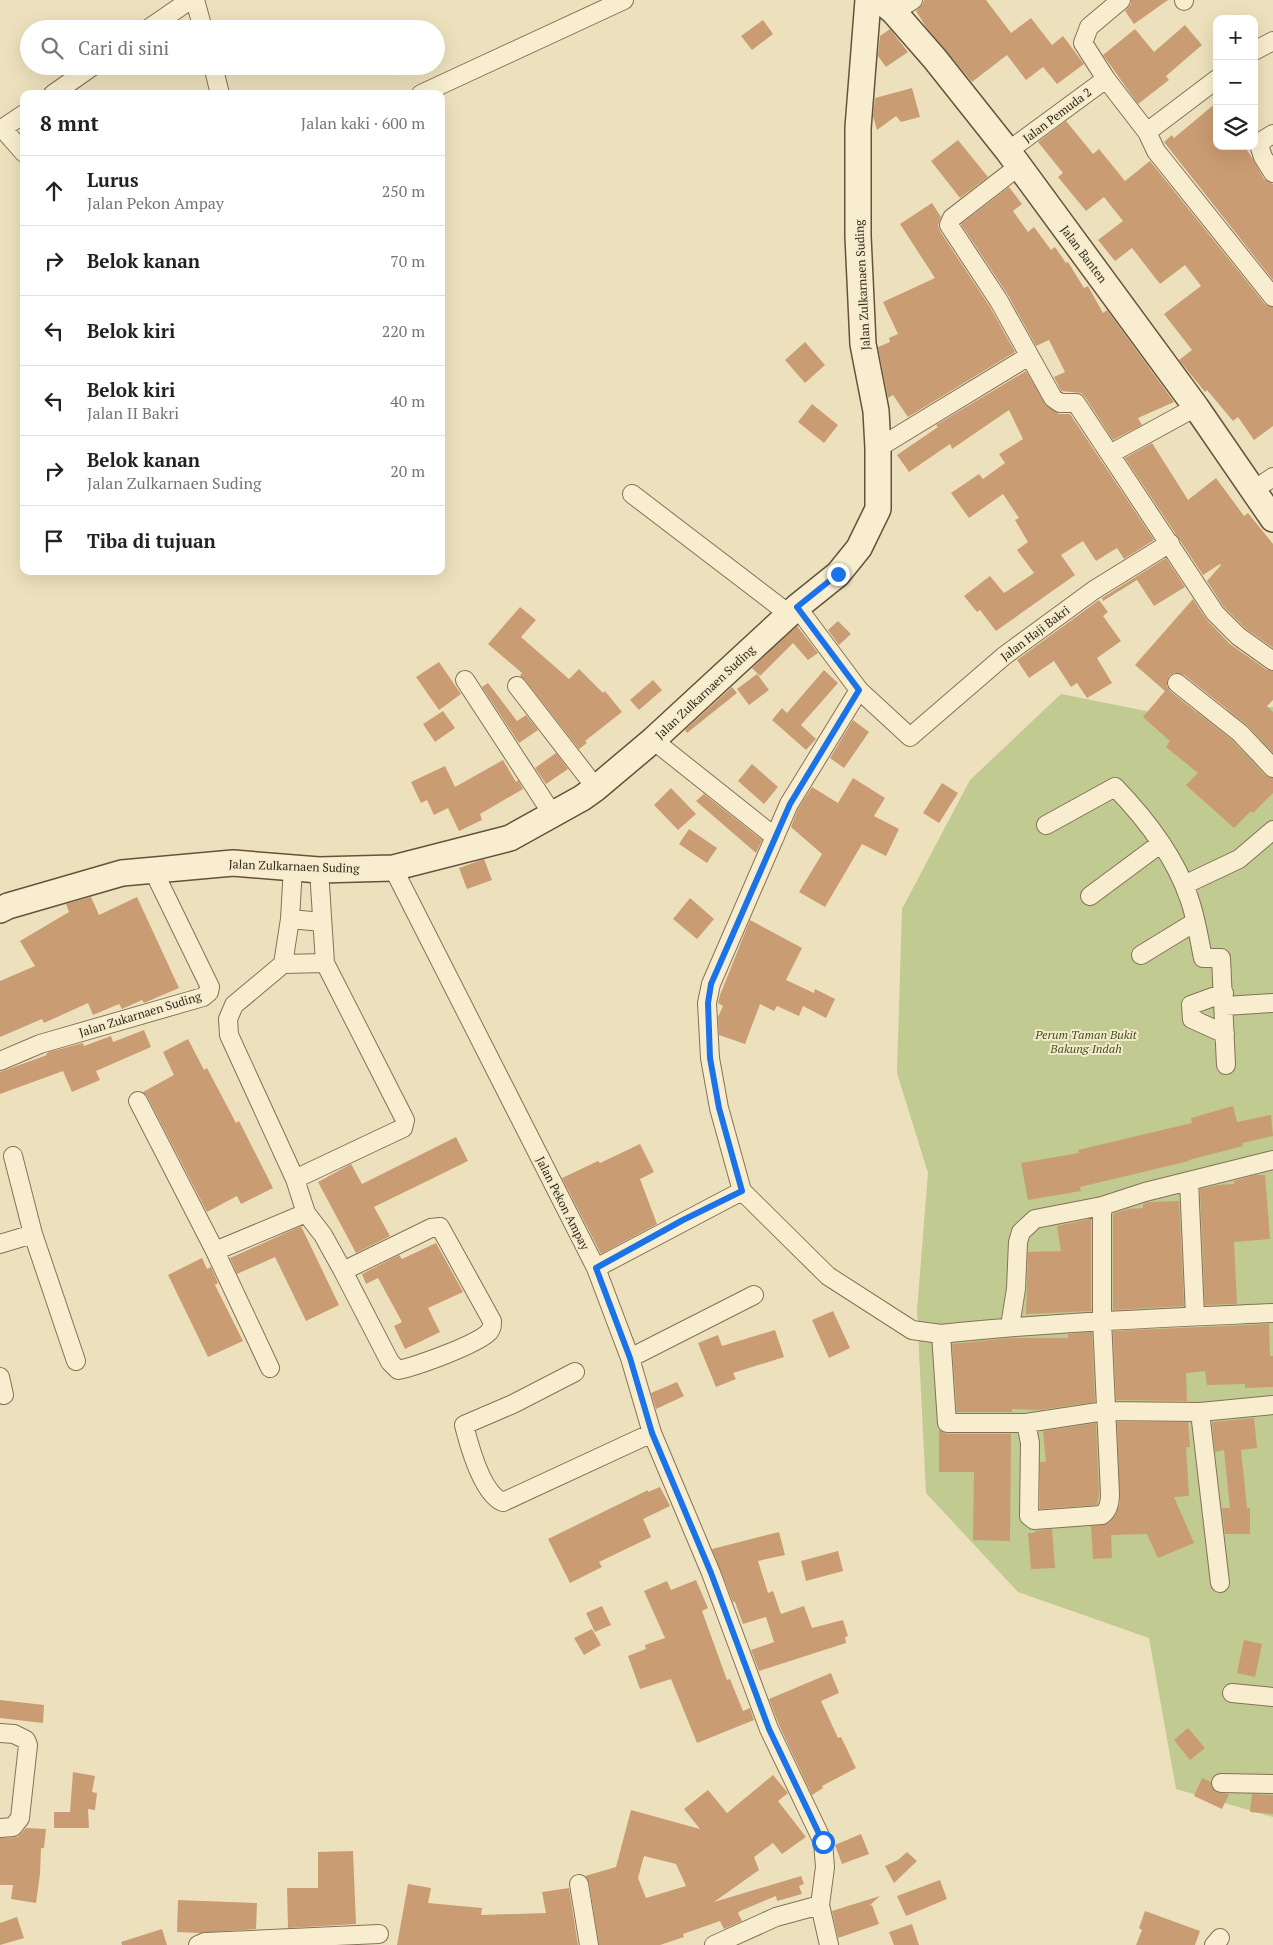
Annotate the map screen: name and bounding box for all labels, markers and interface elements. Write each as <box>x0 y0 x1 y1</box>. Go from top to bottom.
map controls <box>1213 15 1258 150</box>
button: + <box>1213 15 1258 60</box>
search box <box>20 20 445 75</box>
icon: search <box>38 34 66 62</box>
text: Cari di sini <box>78 35 169 60</box>
button: − <box>1213 60 1258 105</box>
street label: Jalan Pemuda 2 <box>1020 84 1094 146</box>
button: layers <box>1213 105 1258 150</box>
text: 8 mnt <box>40 109 99 137</box>
text: Jalan kaki · 600 m <box>301 112 425 134</box>
text: Lurus <box>87 167 139 192</box>
icon: ahead <box>40 177 68 205</box>
text: 250 m <box>382 180 425 202</box>
text: Jalan Pekon Ampay <box>87 192 224 214</box>
street label: Jalan Zulkarnaen Suding <box>851 219 873 351</box>
street label: Jalan Banten <box>1058 222 1110 286</box>
icon: right <box>40 247 68 275</box>
text: Belok kanan <box>87 248 200 273</box>
text: 70 m <box>390 250 425 272</box>
icon: left <box>40 317 68 345</box>
text: Belok kiri <box>87 318 175 343</box>
text: 220 m <box>382 320 425 342</box>
text: Belok kiri <box>87 377 175 402</box>
icon: left <box>40 387 68 415</box>
text: 40 m <box>390 390 425 412</box>
text: Jalan II Bakri <box>87 402 179 424</box>
text: Belok kanan <box>87 447 200 472</box>
icon: right <box>40 457 68 485</box>
text: 20 m <box>390 460 425 482</box>
text: Jalan Zulkarnaen Suding <box>87 472 261 494</box>
icon: arrive <box>40 527 68 555</box>
text: Tiba di tujuan <box>87 528 216 553</box>
route end <box>827 563 850 586</box>
street label: Jalan Haji Bakri <box>998 602 1073 664</box>
street label: Jalan Zulkarnaen Suding <box>652 641 758 742</box>
street label: Jalan Zulkarnaen Suding <box>228 856 360 876</box>
street label: Jalan Zukarnaen Suding <box>77 988 204 1040</box>
park label: Perum Taman Bukit Bakung Indah <box>1034 1027 1138 1056</box>
street label: Jalan Pekon Ampay <box>533 1154 593 1253</box>
route start <box>812 1831 835 1854</box>

